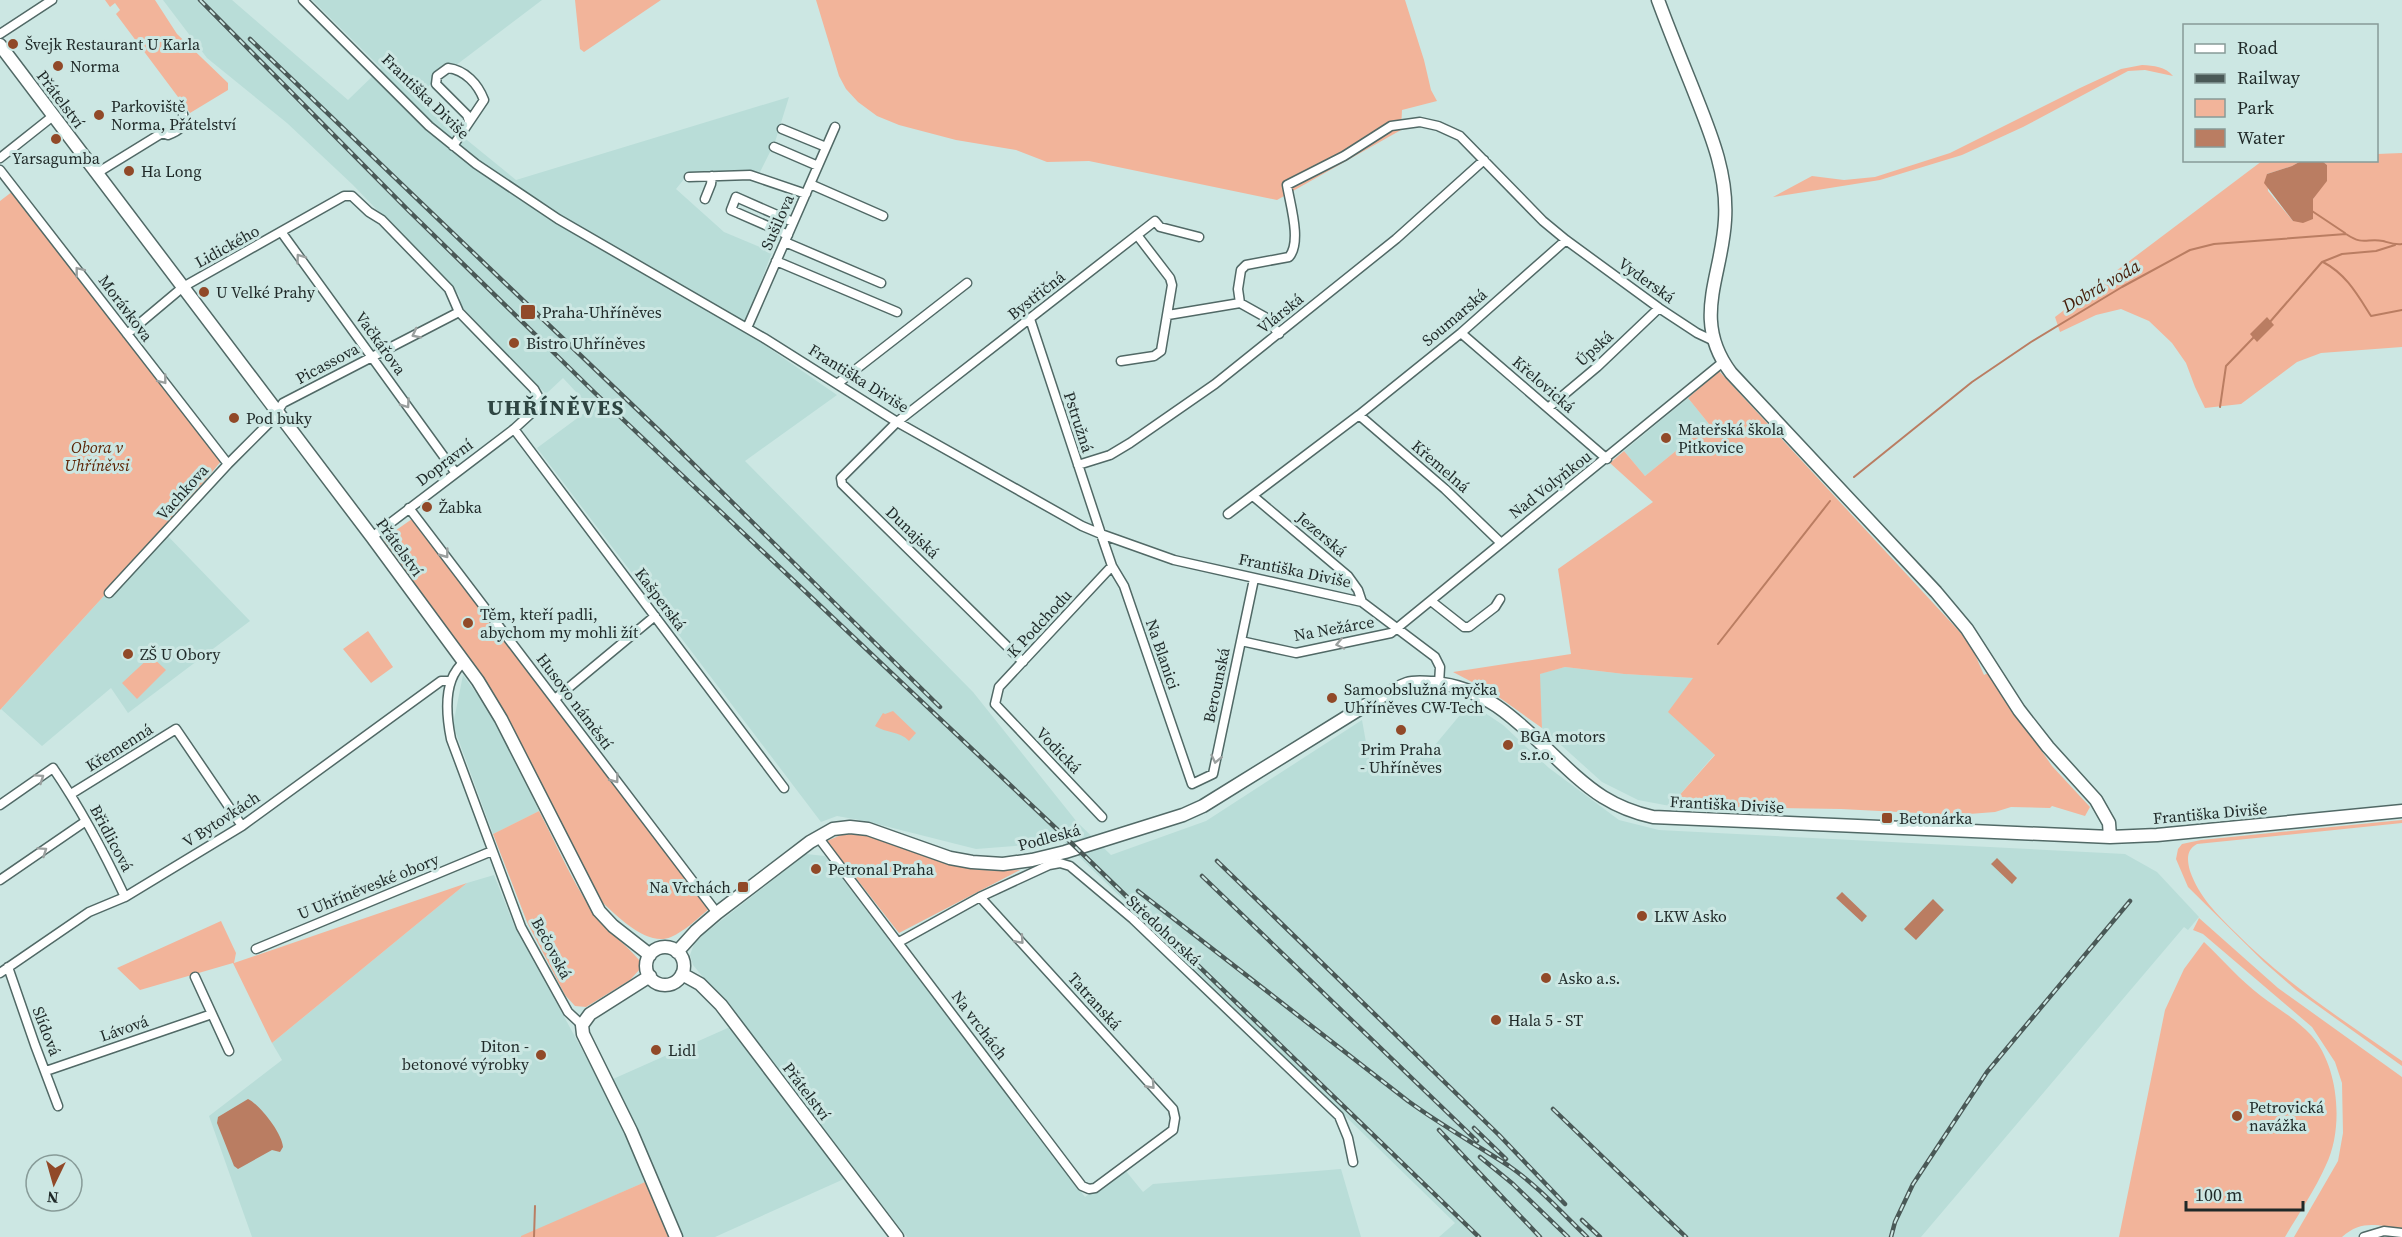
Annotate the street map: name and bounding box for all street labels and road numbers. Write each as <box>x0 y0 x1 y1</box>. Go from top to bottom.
street label: Františka Diviše <box>377 48 475 144</box>
street label: Přátelství <box>32 66 90 133</box>
street label: Sušilova <box>755 190 799 253</box>
street label: Lidického <box>191 219 263 273</box>
street label: Vyderská <box>1614 252 1681 309</box>
street label: Bystřičná <box>1003 265 1070 324</box>
street label: Morávkova <box>94 270 159 347</box>
street label: Soumarská <box>1417 283 1492 351</box>
street label: Vlárská <box>1252 287 1308 338</box>
street label: Vačkářova <box>351 307 412 380</box>
street label: Úpská <box>1570 325 1618 371</box>
street label: Picassova <box>291 337 363 389</box>
street label: Františka Diviše <box>805 338 913 418</box>
street label: Křelovická <box>1508 351 1581 418</box>
street label: Pstružná <box>1059 389 1099 456</box>
street label: Dopravní <box>411 433 477 491</box>
street label: Křemelná <box>1407 435 1475 498</box>
street label: Nad Volyňkou <box>1504 445 1596 523</box>
street label: Vachkova <box>151 459 214 525</box>
street label: Dunajská <box>881 501 945 564</box>
street label: Jezerská <box>1291 506 1353 562</box>
street label: Přátelství <box>371 513 429 581</box>
street label: Františka Diviše <box>1237 547 1353 593</box>
street label: Kašperská <box>630 563 692 636</box>
street label: K Podchodu <box>1002 584 1076 662</box>
street label: Na Nežárce <box>1292 610 1376 646</box>
street label: Na Blanici <box>1141 616 1185 692</box>
street label: Berounská <box>1197 645 1235 725</box>
street label: Husovo náměstí <box>532 649 618 754</box>
street label: Křemenná <box>81 717 158 776</box>
street label: Vodická <box>1031 722 1087 779</box>
street label: V Bytovkách <box>178 786 264 852</box>
street label: Františka Diviše <box>1669 790 1785 818</box>
street label: Františka Diviše <box>2152 797 2268 829</box>
street label: Břidlicová <box>85 801 139 876</box>
street label: Podleská <box>1015 818 1083 856</box>
street label: U Uhříněveské obory <box>294 847 443 924</box>
street label: Středohorská <box>1122 890 1207 971</box>
street label: Bečovská <box>527 914 578 983</box>
street label: Tatranská <box>1063 967 1127 1035</box>
street label: Na vrchách <box>947 986 1013 1064</box>
street label: Slídová <box>28 1003 67 1060</box>
street label: Lávová <box>97 1009 152 1047</box>
street label: Přátelství <box>778 1058 836 1125</box>

